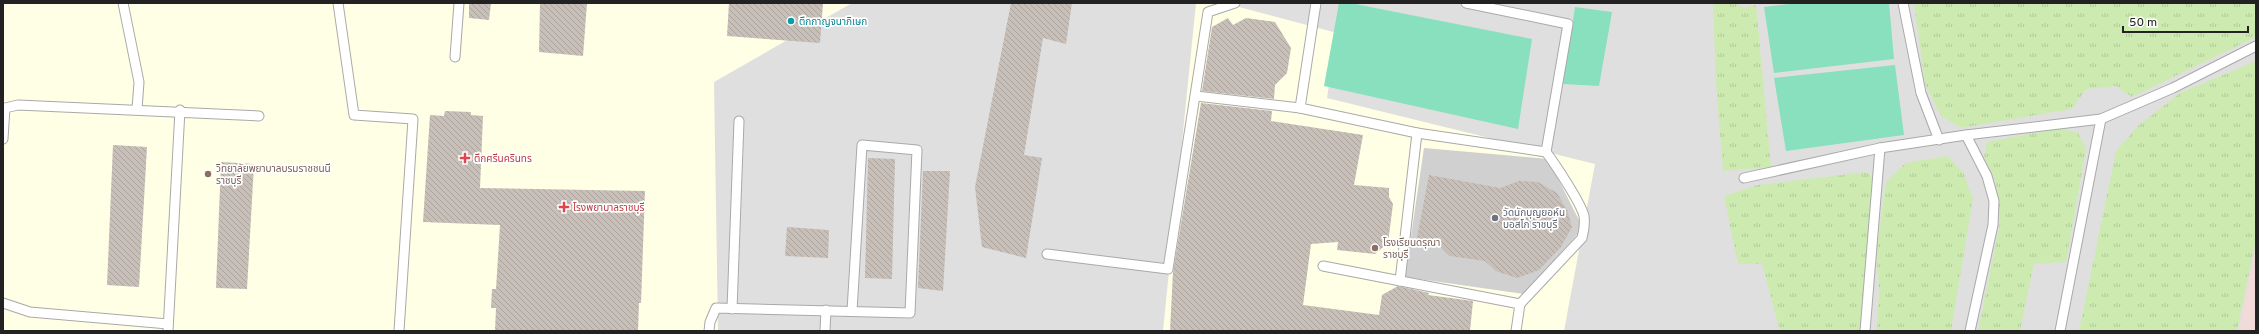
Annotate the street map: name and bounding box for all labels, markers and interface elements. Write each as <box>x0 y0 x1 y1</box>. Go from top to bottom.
scale bar <box>2123 8 2248 34</box>
text: 50 m <box>2129 15 2157 31</box>
marker: ตึกกาญจนาภิเษก <box>786 16 796 26</box>
place label: ตึกกาญจนาภิเษก <box>799 16 867 29</box>
marker: ตึกศรีนครินทร <box>459 152 471 164</box>
place label: ตึกศรีนครินทร <box>474 153 532 166</box>
place label: วิทยาลัยพยาบาลบรมราชชนนี ราชบุรี <box>215 163 331 188</box>
marker: วิทยาลัยพยาบาลบรมราชชนนี ราชบุรี <box>203 169 213 179</box>
marker: โรงพยาบาลราชบุรี <box>558 201 570 213</box>
place label: โรงพยาบาลราชบุรี <box>573 202 645 215</box>
place label: วัดนักบุญยอห์น บอสโก ราชบุรี <box>1503 207 1565 232</box>
marker: วัดนักบุญยอห์น บอสโก ราชบุรี <box>1490 213 1500 223</box>
place label: โรงเรียนดรุณา ราชบุรี <box>1383 237 1440 262</box>
marker: โรงเรียนดรุณา ราชบุรี <box>1370 243 1380 253</box>

